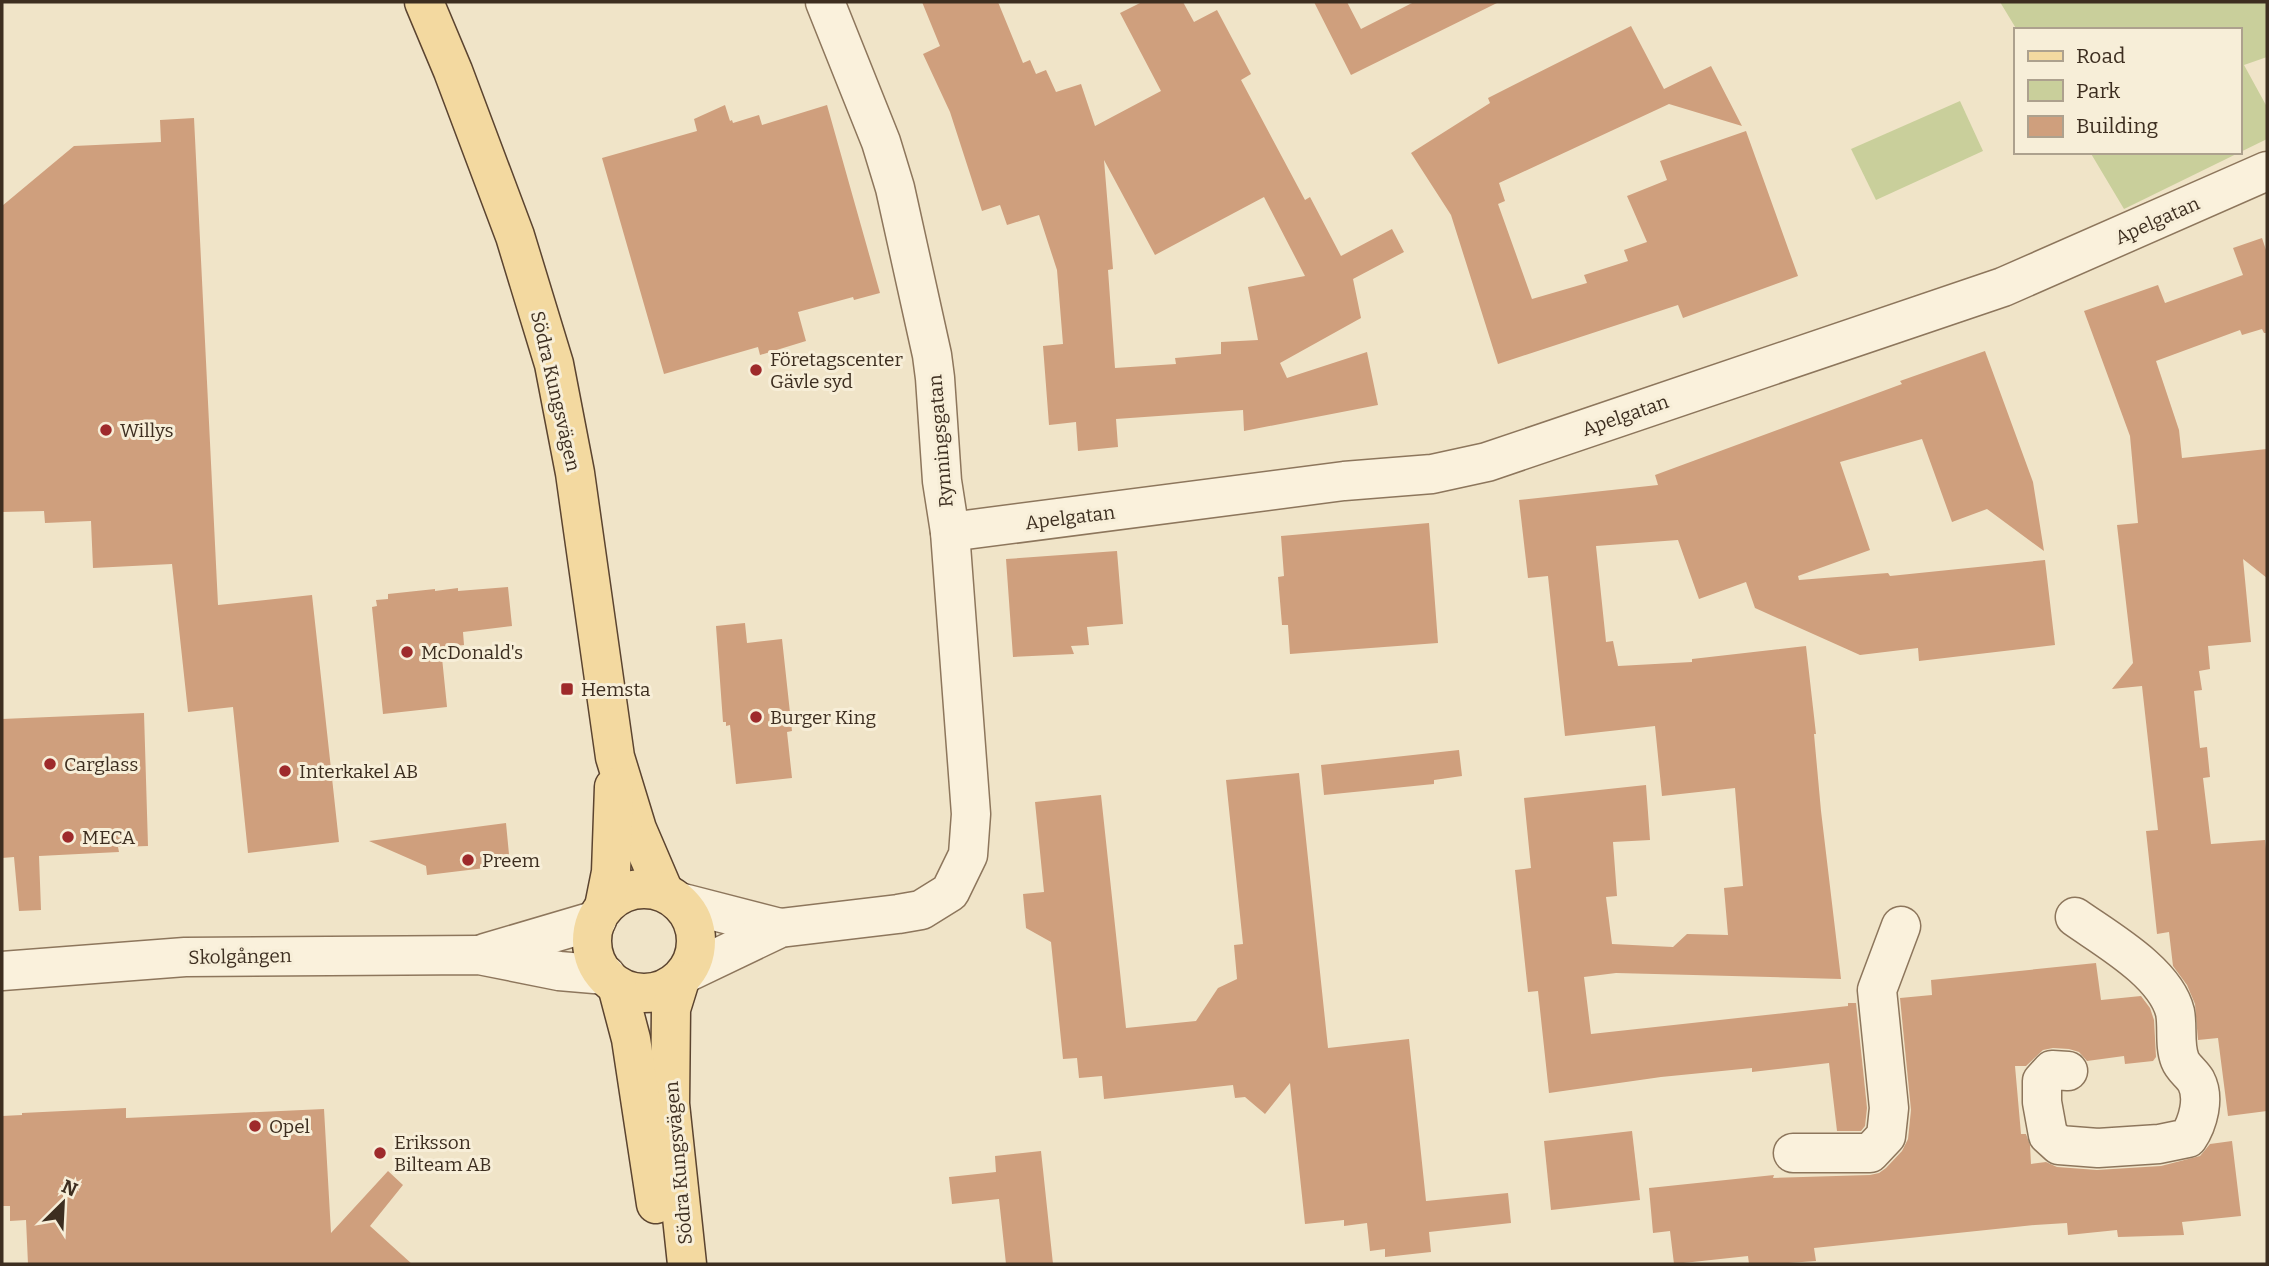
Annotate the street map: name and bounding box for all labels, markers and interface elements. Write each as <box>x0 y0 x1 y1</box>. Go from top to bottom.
legend <box>2014 28 2241 154</box>
text: Road <box>2076 43 2125 69</box>
text: Park <box>2076 78 2120 104</box>
text: Building <box>2076 113 2159 139</box>
street label: Apelgatan <box>2111 192 2203 249</box>
street label: Södra Kungsvägen <box>526 309 585 474</box>
place label: Företagscenter Gävle syd <box>770 348 904 393</box>
marker: Företagscenter Gävle syd <box>748 362 764 378</box>
street label: Rynningsgatan <box>923 374 958 508</box>
street label: Apelgatan <box>1579 390 1672 441</box>
place label: Willys <box>120 419 174 442</box>
marker: Willys <box>98 422 114 438</box>
street label: Apelgatan <box>1024 501 1116 534</box>
place label: McDonald's <box>421 641 523 664</box>
marker: McDonald's <box>399 644 415 660</box>
place label: Hemsta <box>581 678 651 701</box>
marker: Hemsta <box>559 681 575 697</box>
place label: Burger King <box>770 706 877 729</box>
marker: Burger King <box>748 709 764 725</box>
place label: Carglass <box>64 753 138 776</box>
marker: Carglass <box>42 756 58 772</box>
place label: Interkakel AB <box>299 760 418 783</box>
marker: Interkakel AB <box>277 763 293 779</box>
place label: MECA <box>82 826 136 849</box>
marker: MECA <box>60 829 76 845</box>
place label: Preem <box>482 849 540 872</box>
marker: Preem <box>460 852 476 868</box>
street label: Skolgången <box>188 944 292 969</box>
street label: Södra Kungsvägen <box>660 1080 697 1246</box>
place label: Opel <box>269 1115 310 1138</box>
marker: Opel <box>247 1118 263 1134</box>
place label: Eriksson Bilteam AB <box>394 1131 492 1176</box>
marker: Eriksson Bilteam AB <box>372 1145 388 1161</box>
north arrow <box>28 1168 98 1238</box>
text: N <box>58 1174 81 1202</box>

